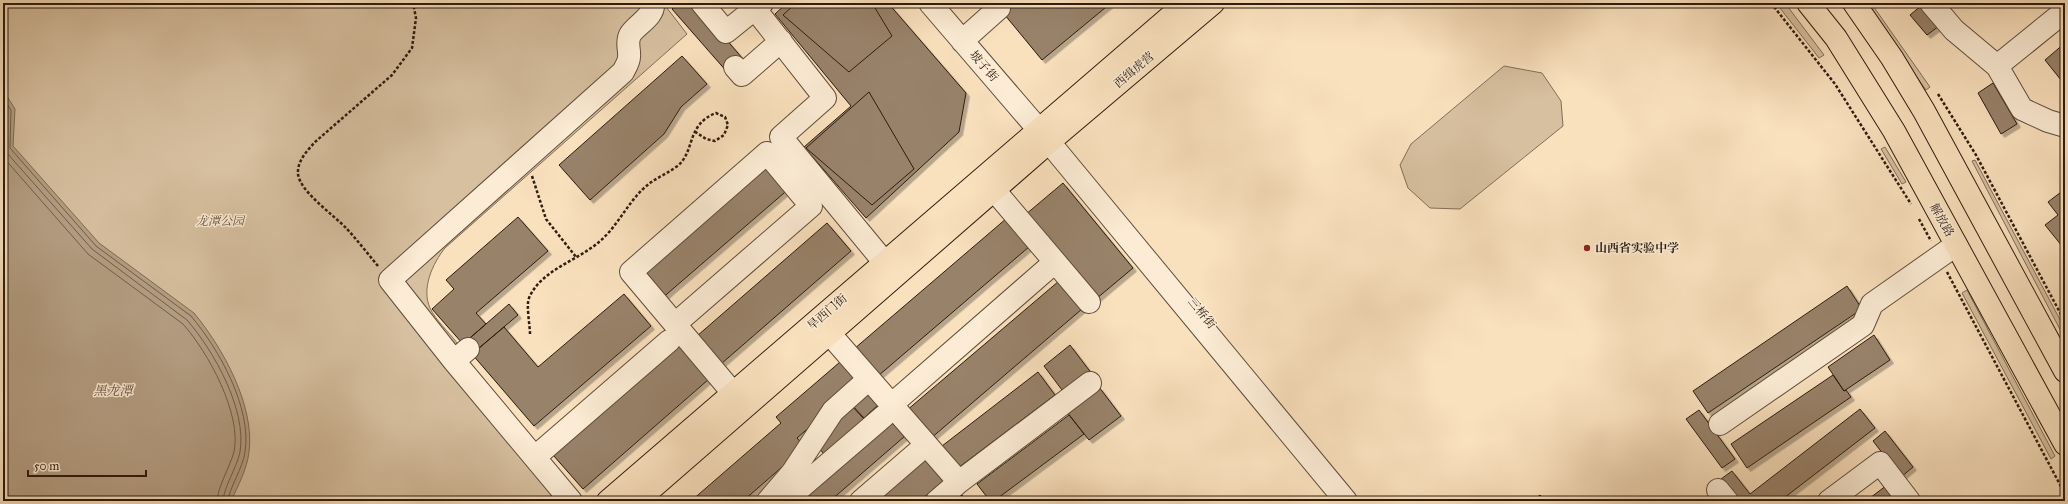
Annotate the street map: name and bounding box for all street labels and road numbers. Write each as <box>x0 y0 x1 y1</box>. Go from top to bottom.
street label: 坡子街 <box>967 48 1002 85</box>
street label: 西缉虎营 <box>1111 49 1157 91</box>
street label: 解放路 <box>1927 201 1957 239</box>
street label: 旱西门街 <box>804 290 850 333</box>
street label: 三桥街 <box>1185 295 1219 332</box>

